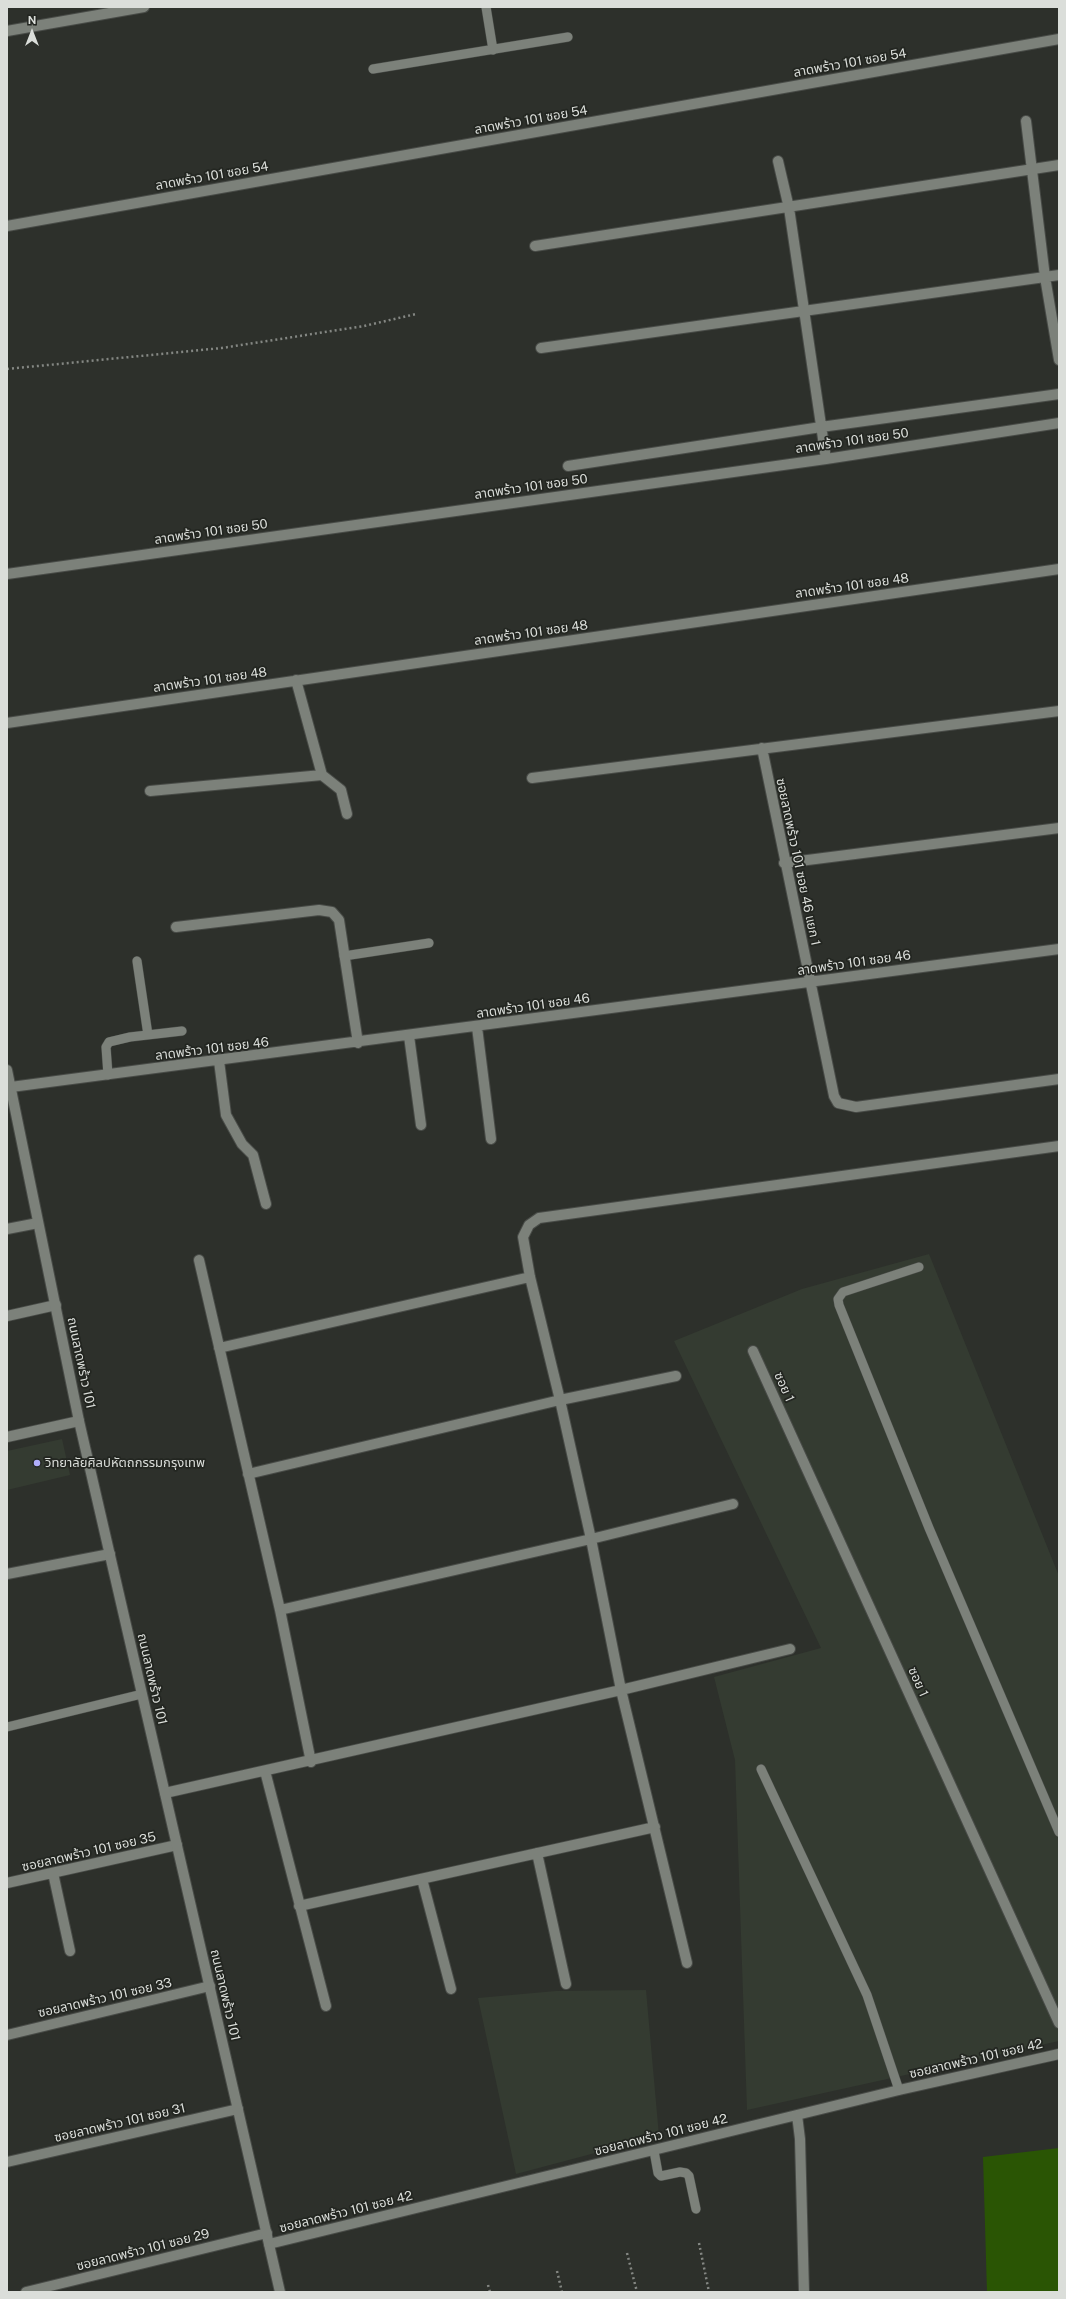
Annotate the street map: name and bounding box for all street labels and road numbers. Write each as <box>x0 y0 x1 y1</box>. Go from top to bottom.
street label: ลาดพร้าว 101 ซอย 54 <box>792 45 908 81</box>
street label: ลาดพร้าว 101 ซอย 54 <box>473 102 589 138</box>
street label: ลาดพร้าว 101 ซอย 54 <box>154 158 270 194</box>
street label: ลาดพร้าว 101 ซอย 50 <box>794 425 910 457</box>
street label: ลาดพร้าว 101 ซอย 50 <box>473 471 589 503</box>
street label: ลาดพร้าว 101 ซอย 50 <box>153 516 269 548</box>
street label: ลาดพร้าว 101 ซอย 48 <box>794 570 910 602</box>
street label: ลาดพร้าว 101 ซอย 48 <box>473 617 589 649</box>
street label: ลาดพร้าว 101 ซอย 48 <box>152 664 268 696</box>
street label: ซอยลาดพร้าว 101 ซอย 46 แยก 1 <box>773 777 823 947</box>
street label: ลาดพร้าว 101 ซอย 46 <box>796 947 912 979</box>
street label: ลาดพร้าว 101 ซอย 46 <box>475 990 591 1022</box>
street label: ลาดพร้าว 101 ซอย 46 <box>154 1034 270 1064</box>
street label: ถนนลาดพร้าว 101 <box>64 1316 98 1410</box>
street label: ซอย 1 <box>771 1370 797 1404</box>
street label: ถนนลาดพร้าว 101 <box>134 1632 170 1726</box>
street label: ซอย 1 <box>905 1665 931 1699</box>
street label: ซอยลาดพร้าว 101 ซอย 35 <box>20 1829 158 1875</box>
street label: ถนนลาดพร้าว 101 <box>207 1948 243 2042</box>
street label: ซอยลาดพร้าว 101 ซอย 33 <box>37 1975 173 2021</box>
street label: ซอยลาดพร้าว 101 ซอย 42 <box>908 2036 1044 2082</box>
street label: ซอยลาดพร้าว 101 ซอย 31 <box>53 2100 187 2146</box>
street label: ซอยลาดพร้าว 101 ซอย 42 <box>593 2111 729 2159</box>
street label: ซอยลาดพร้าว 101 ซอย 42 <box>278 2188 414 2236</box>
street label: ซอยลาดพร้าว 101 ซอย 29 <box>75 2226 211 2274</box>

